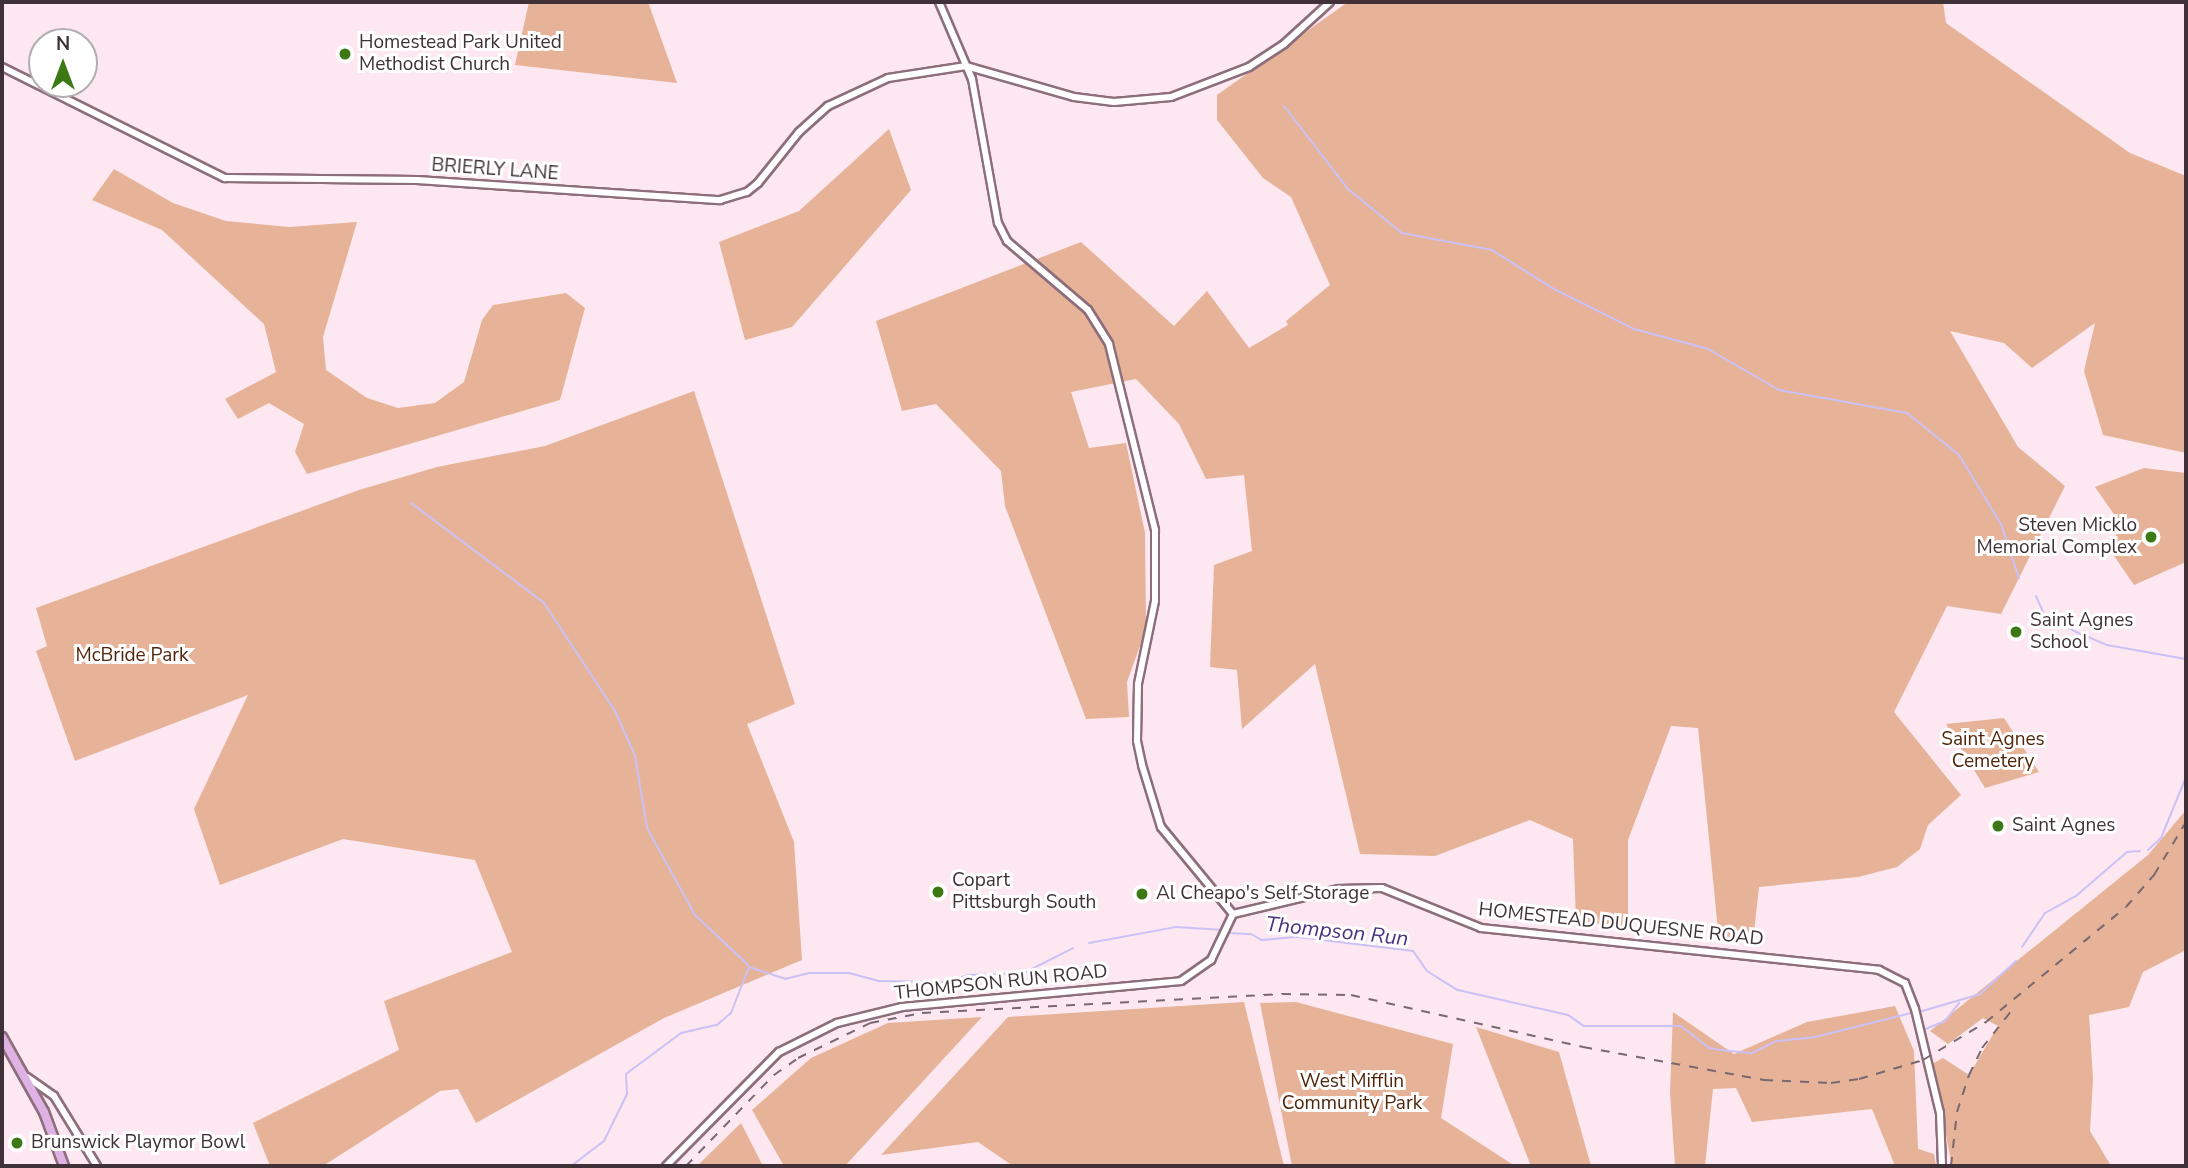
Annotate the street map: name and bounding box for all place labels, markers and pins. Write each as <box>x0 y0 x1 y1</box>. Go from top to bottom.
place label: Homestead Park United Methodist Church <box>359 32 562 76</box>
marker: Homestead Park United Methodist Church <box>337 46 353 62</box>
place label: Steven Micklo Memorial Complex <box>1976 515 2137 559</box>
marker: Steven Micklo Memorial Complex <box>2143 529 2159 545</box>
place label: Saint Agnes School <box>2030 610 2133 654</box>
marker: Saint Agnes School <box>2008 624 2024 640</box>
place label: Saint Agnes <box>2012 815 2115 837</box>
marker: Saint Agnes <box>1990 818 2006 834</box>
place label: Copart Pittsburgh South <box>952 870 1096 914</box>
place label: Al Cheapo's Self Storage <box>1156 883 1369 905</box>
marker: Copart Pittsburgh South <box>930 884 946 900</box>
marker: Al Cheapo's Self Storage <box>1134 886 1150 902</box>
place label: Brunswick Playmor Bowl <box>31 1132 245 1154</box>
marker: Brunswick Playmor Bowl <box>9 1135 25 1151</box>

